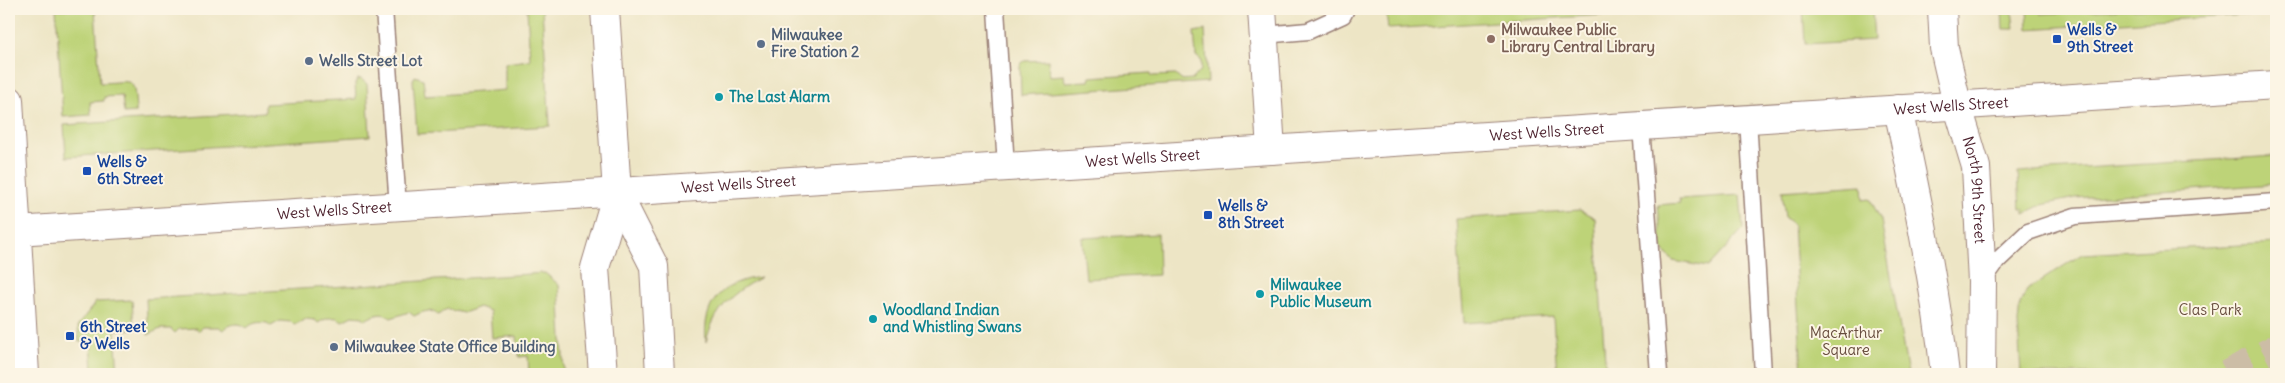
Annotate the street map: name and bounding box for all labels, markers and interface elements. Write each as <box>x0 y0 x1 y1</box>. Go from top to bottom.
place label: Milwaukee Public Library Central Library <box>1501 20 1655 57</box>
place label: Wells & 9th Street <box>2067 20 2134 56</box>
place label: Milwaukee Fire Station 2 <box>771 25 859 61</box>
marker: Milwaukee Public Library Central Library <box>1485 33 1497 45</box>
marker: Wells & 9th Street <box>2051 33 2063 45</box>
marker: Milwaukee Fire Station 2 <box>755 38 767 50</box>
place label: Wells Street Lot <box>319 51 423 70</box>
marker: Wells Street Lot <box>303 55 315 67</box>
place label: The Last Alarm <box>729 87 830 106</box>
marker: The Last Alarm <box>713 91 725 103</box>
street label: West Wells Street <box>1893 92 2009 119</box>
street label: West Wells Street <box>1489 118 1605 145</box>
street label: North 9th Street <box>1958 134 1990 244</box>
street label: West Wells Street <box>1085 145 1201 171</box>
place label: Wells & 6th Street <box>97 152 164 188</box>
marker: Wells & 6th Street <box>81 165 93 177</box>
street label: West Wells Street <box>680 171 796 197</box>
place label: Wells & 8th Street <box>1218 196 1285 232</box>
street label: West Wells Street <box>276 197 392 223</box>
marker: Wells & 8th Street <box>1202 209 1214 221</box>
place label: Milwaukee Public Museum <box>1270 275 1372 311</box>
marker: Milwaukee Public Museum <box>1254 288 1266 300</box>
place label: Woodland Indian and Whistling Swans <box>883 300 1022 337</box>
park label: Clas Park <box>2178 300 2242 319</box>
marker: Woodland Indian and Whistling Swans <box>867 313 879 325</box>
place label: 6th Street & Wells <box>80 317 147 353</box>
park label: MacArthur Square <box>1810 323 1882 359</box>
marker: 6th Street & Wells <box>64 330 76 342</box>
place label: Milwaukee State Office Building <box>344 337 556 357</box>
marker: Milwaukee State Office Building <box>328 341 340 353</box>

